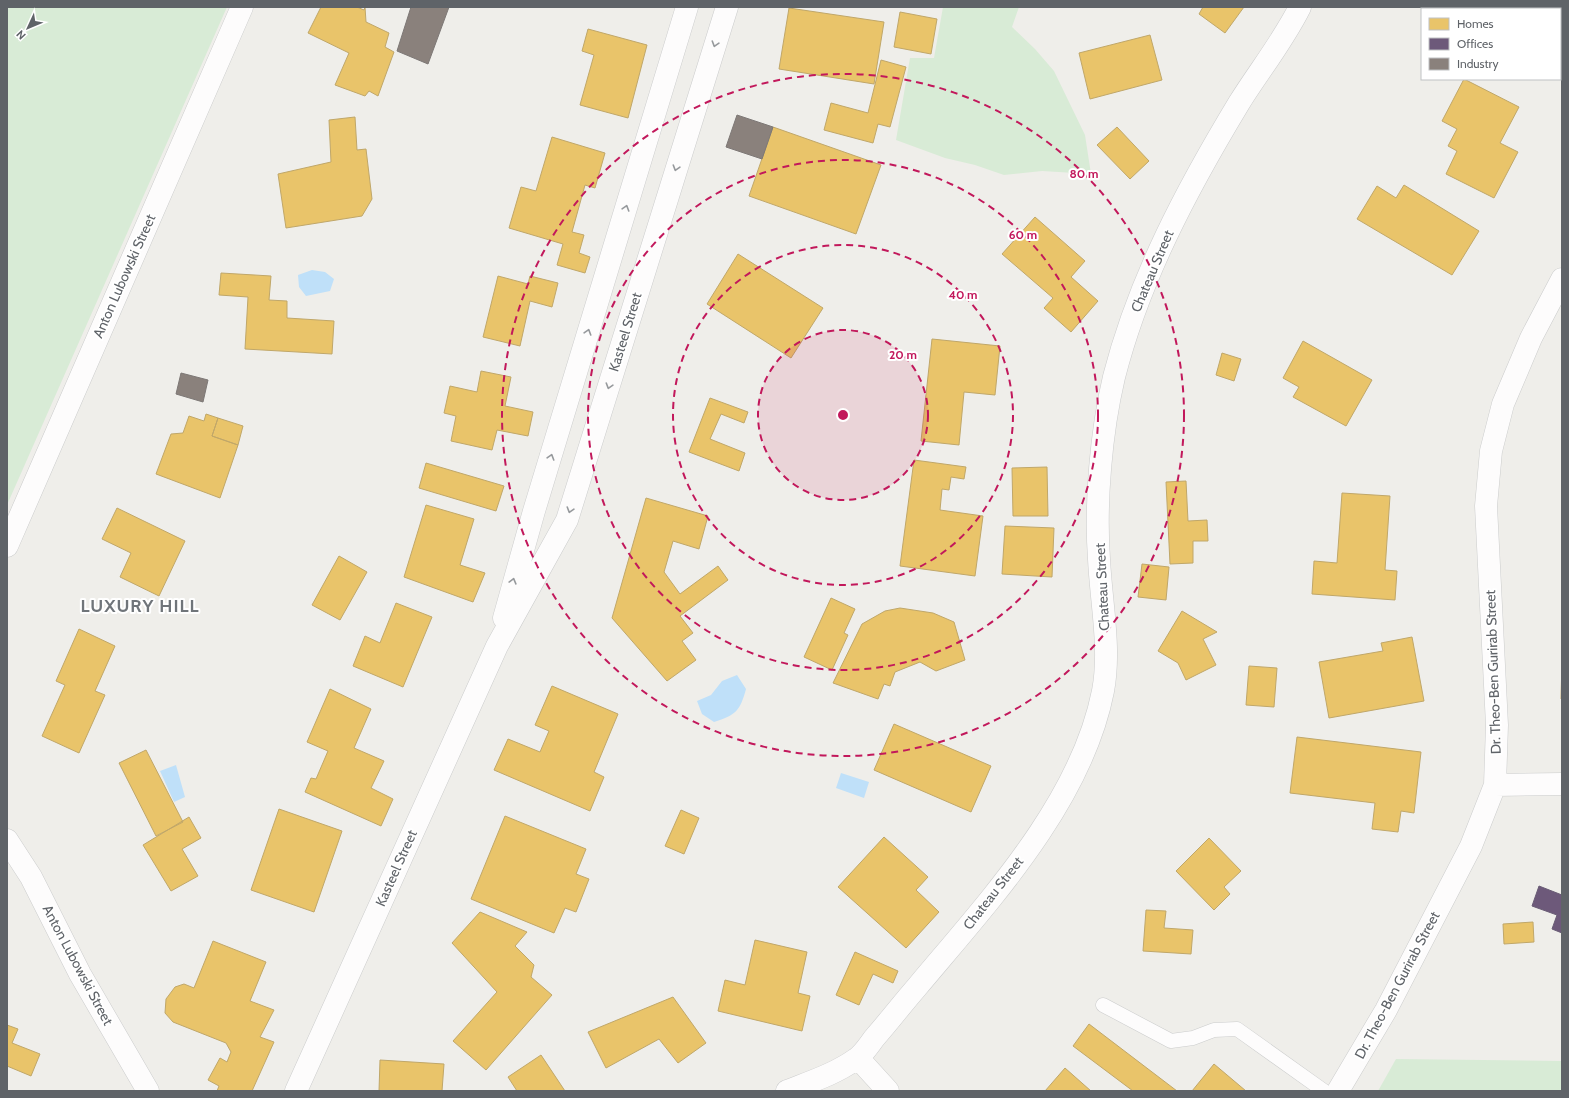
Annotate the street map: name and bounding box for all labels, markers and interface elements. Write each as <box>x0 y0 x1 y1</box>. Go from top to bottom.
north arrow <box>8 8 48 48</box>
legend <box>1421 8 1561 80</box>
text: Homes <box>1457 16 1494 31</box>
text: N <box>13 27 29 43</box>
text: Offices <box>1457 36 1493 51</box>
one-way arrow <box>711 41 720 48</box>
text: Industry <box>1457 56 1498 71</box>
one-way arrow <box>673 165 681 172</box>
text: 80 m <box>1070 166 1098 181</box>
one-way arrow <box>621 205 630 212</box>
street label: Anton Lubowski Street <box>89 211 160 341</box>
text: 60 m <box>1009 227 1037 242</box>
street label: Chateau Street <box>1127 227 1178 315</box>
text: 40 m <box>948 287 978 302</box>
street label: Kasteel Street <box>604 290 646 374</box>
one-way arrow <box>583 329 592 336</box>
text: 20 m <box>889 347 917 362</box>
one-way arrow <box>605 382 614 389</box>
centre of rings <box>836 408 850 422</box>
one-way arrow <box>546 453 555 460</box>
one-way arrow <box>566 507 575 514</box>
street label: Chateau Street <box>1091 542 1113 631</box>
one-way arrow <box>509 578 517 584</box>
street label: Dr. Theo-Ben Gurirab Street <box>1481 589 1505 754</box>
district label: LUXURY HILL <box>80 595 200 617</box>
street label: Kasteel Street <box>371 827 421 909</box>
street label: Chateau Street <box>959 853 1027 933</box>
street label: Anton Lubowski Street <box>39 902 117 1028</box>
street label: Dr. Theo-Ben Gurirab Street <box>1350 908 1444 1062</box>

